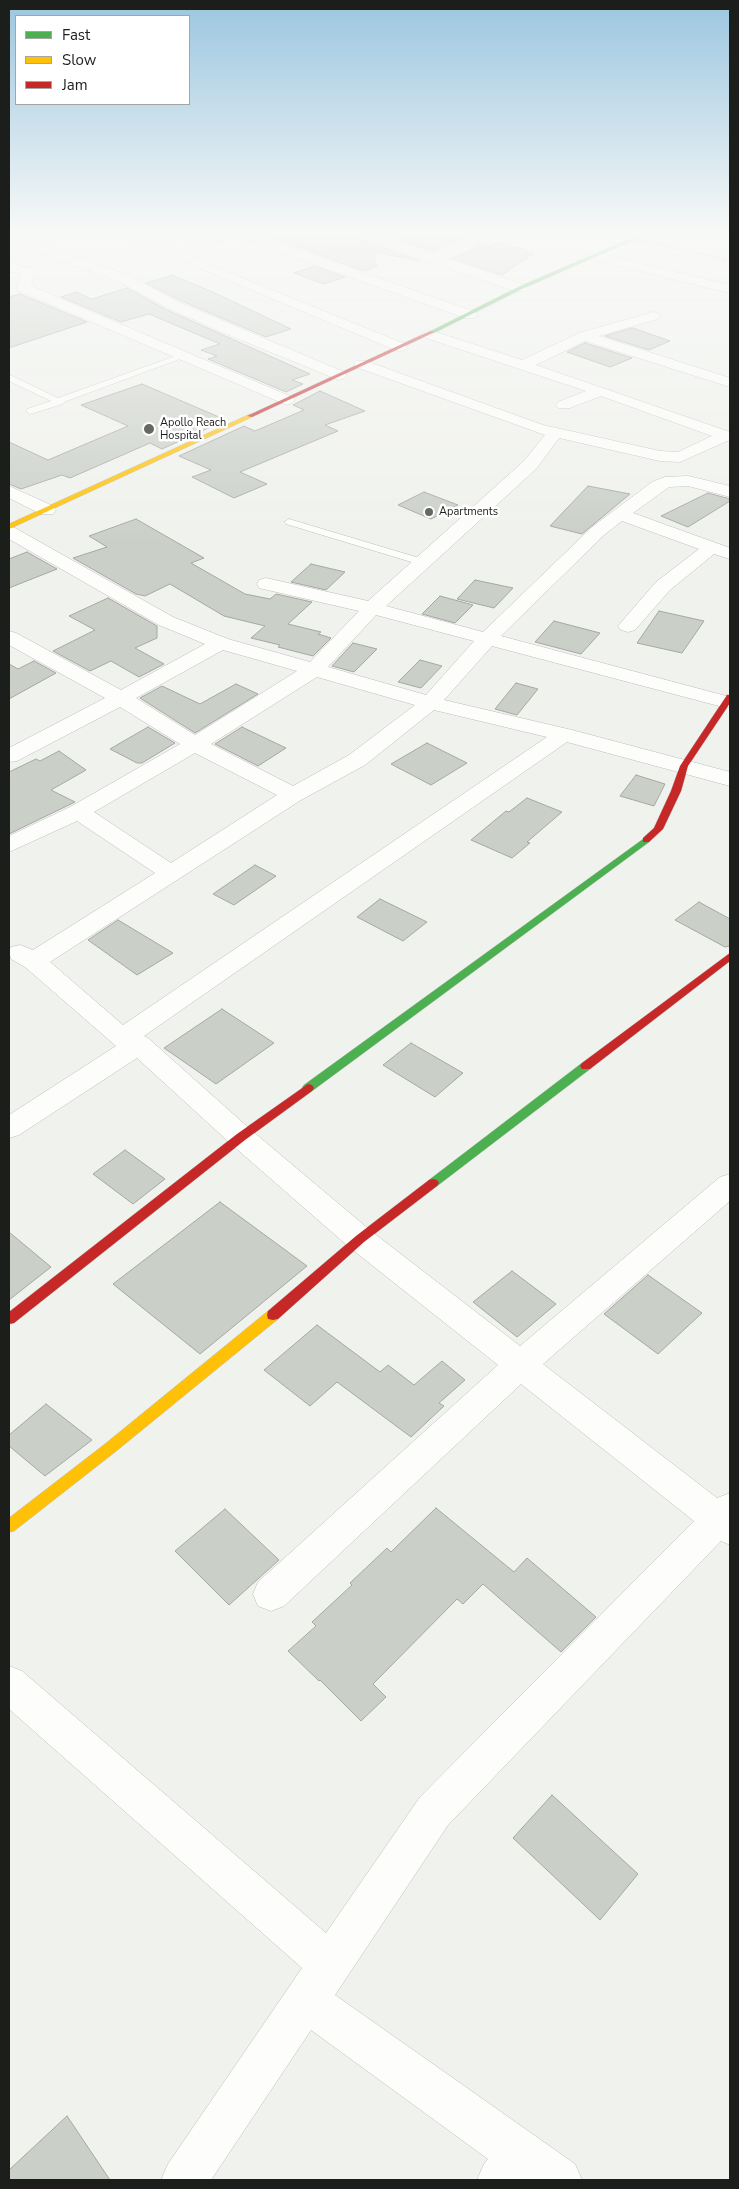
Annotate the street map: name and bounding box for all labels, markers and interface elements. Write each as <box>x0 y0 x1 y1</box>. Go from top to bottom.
legend <box>15 15 190 105</box>
text: Fast <box>62 25 90 45</box>
text: Slow <box>62 50 96 70</box>
text: Jam <box>62 75 88 95</box>
place label: Apollo Reach Hospital <box>160 416 226 442</box>
marker: Apollo Reach Hospital <box>142 422 156 436</box>
place label: Apartments <box>439 505 498 519</box>
marker: Apartments <box>423 506 435 518</box>

